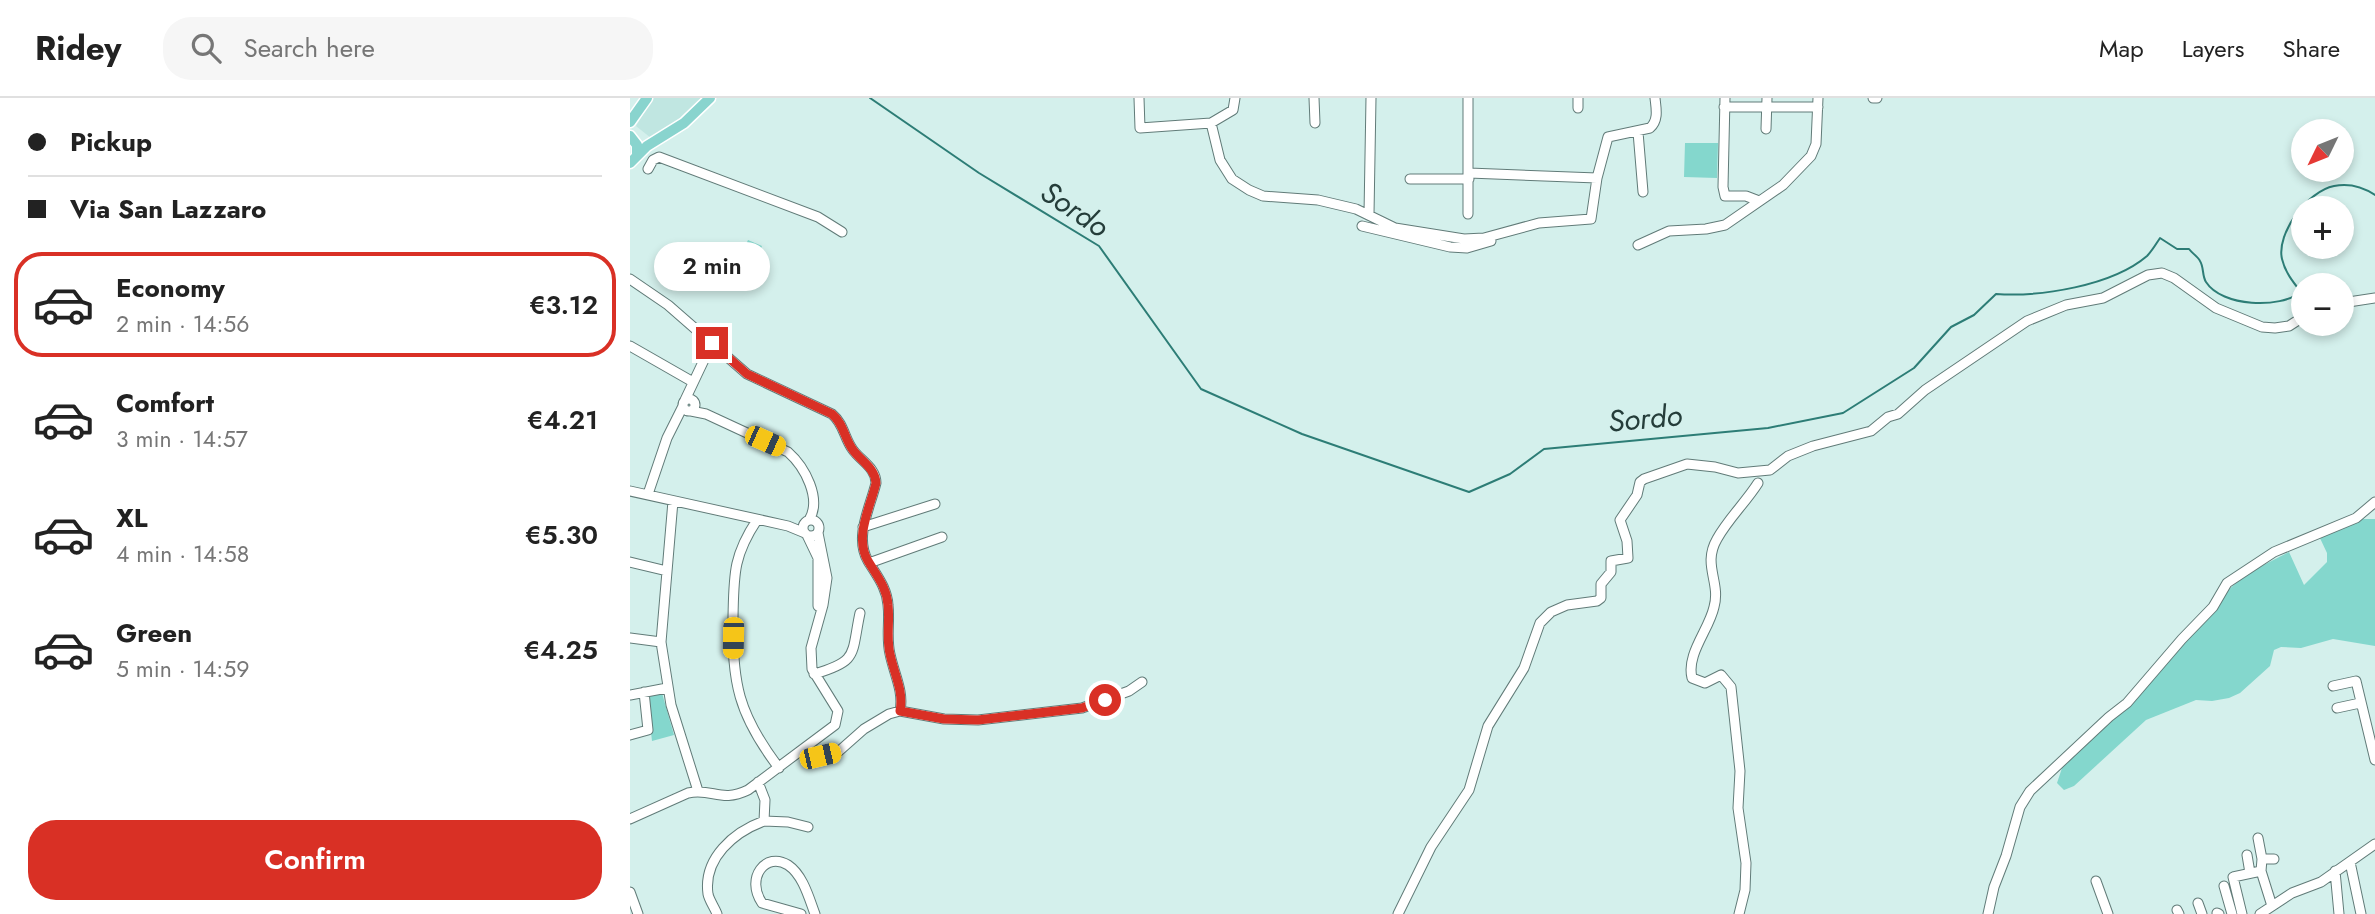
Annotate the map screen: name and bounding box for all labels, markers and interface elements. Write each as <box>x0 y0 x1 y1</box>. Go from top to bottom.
search box <box>163 17 653 80</box>
text: Ridey <box>35 25 121 72</box>
icon: search <box>187 29 225 67</box>
text: Search here <box>243 29 375 67</box>
text: Map <box>2099 31 2144 66</box>
text: Layers <box>2182 31 2244 66</box>
text: Share <box>2282 31 2340 66</box>
north arrow <box>2291 119 2354 182</box>
map controls <box>2291 119 2354 336</box>
text: Pickup <box>70 123 152 161</box>
water label: Sordo <box>1032 170 1118 248</box>
text: Via San Lazzaro <box>70 190 266 228</box>
button: + <box>2291 196 2354 259</box>
callout: 2 min <box>654 242 770 290</box>
text: 2 min <box>682 249 742 283</box>
text: Economy <box>116 269 225 307</box>
icon: car <box>32 273 95 336</box>
button: − <box>2291 273 2354 336</box>
text: €3.12 <box>529 286 598 324</box>
text: 2 min · 14:56 <box>116 307 250 341</box>
route end <box>696 327 728 359</box>
text: Comfort <box>116 384 214 422</box>
icon: car <box>32 388 95 451</box>
water label: Sordo <box>1606 393 1684 443</box>
text: €4.21 <box>527 401 598 439</box>
text: 3 min · 14:57 <box>116 422 248 456</box>
car <box>742 423 789 459</box>
text: XL <box>116 499 148 537</box>
icon: car <box>32 503 95 566</box>
text: €5.30 <box>525 516 598 554</box>
text: 4 min · 14:58 <box>116 537 249 571</box>
text: Green <box>116 614 192 652</box>
car <box>723 617 744 659</box>
icon: car <box>32 618 95 681</box>
text: €4.25 <box>524 631 598 669</box>
text: 5 min · 14:59 <box>116 652 249 686</box>
route start <box>1089 684 1121 716</box>
car <box>798 741 843 771</box>
button: Confirm <box>28 820 602 900</box>

